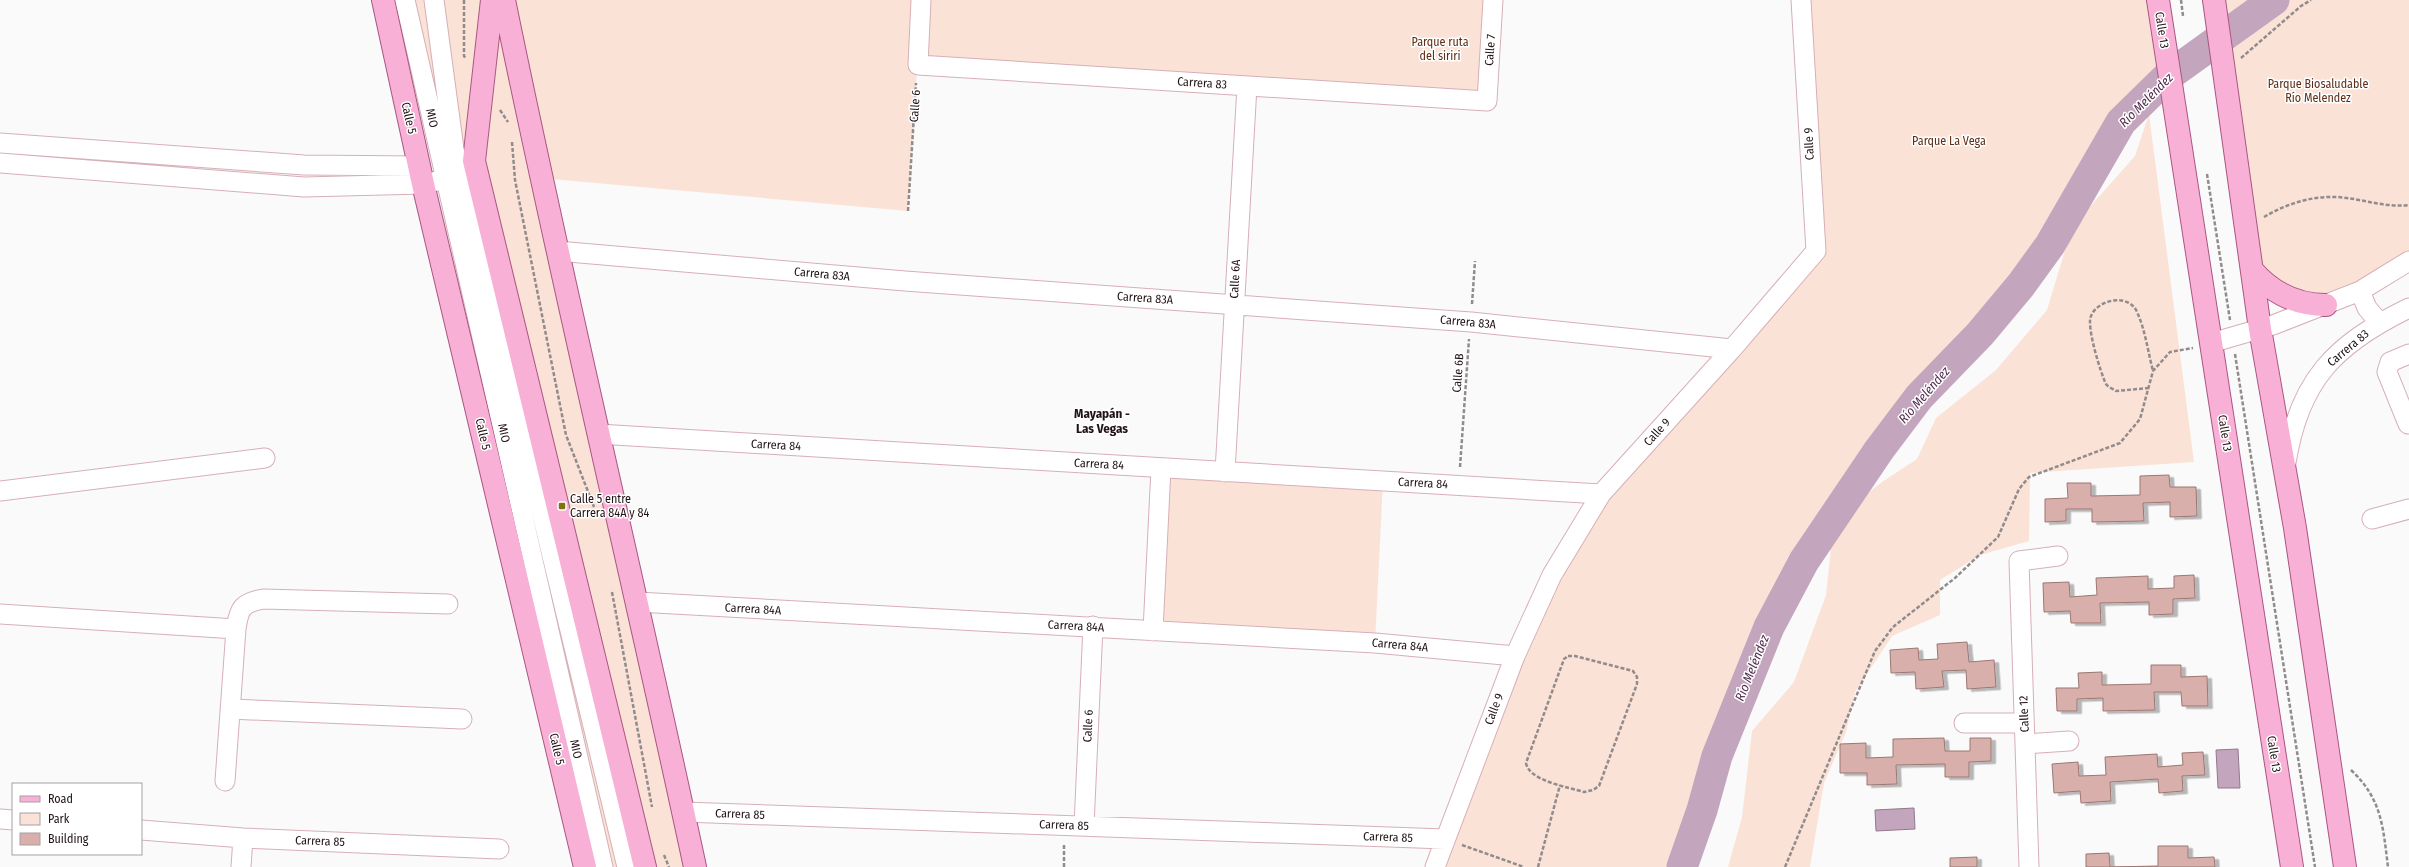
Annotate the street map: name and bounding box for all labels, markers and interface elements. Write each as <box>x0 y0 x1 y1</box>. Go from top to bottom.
street label: Calle 13 <box>2152 11 2172 49</box>
street label: Calle 7 <box>1482 34 1498 66</box>
park label: Parque ruta del siriri <box>1411 35 1469 63</box>
water label: Río Meléndez <box>2116 69 2177 130</box>
street label: Carrera 83 <box>1177 74 1227 92</box>
park label: Parque Biosaludable Río Melendez <box>2268 77 2368 105</box>
street label: Calle 6 <box>907 89 923 123</box>
street label: Calle 5 <box>399 101 420 136</box>
street label: MIO <box>423 107 441 129</box>
street label: Calle 9 <box>1801 127 1817 161</box>
park label: Parque La Vega <box>1912 134 1986 148</box>
street label: Calle 6A <box>1227 258 1243 299</box>
street label: Carrera 83A <box>793 265 851 283</box>
street label: Carrera 83A <box>1117 289 1174 307</box>
street label: Carrera 83A <box>1439 313 1497 331</box>
street label: Carrera 83 <box>2324 327 2372 369</box>
street label: Calle 6B <box>1450 352 1466 393</box>
water label: Río Meléndez <box>1895 363 1953 426</box>
district label: Mayapán - Las Vegas <box>1074 406 1130 436</box>
street label: Calle 13 <box>2215 414 2235 452</box>
street label: Calle 9 <box>1641 415 1673 449</box>
street label: Calle 5 <box>473 417 494 452</box>
street label: MIO <box>495 422 513 444</box>
street label: Carrera 84 <box>751 437 802 453</box>
street label: Carrera 84 <box>1074 456 1125 472</box>
street label: Carrera 84 <box>1398 475 1449 491</box>
place label: Calle 5 entre Carrera 84A y 84 <box>570 492 649 520</box>
marker: Calle 5 entre Carrera 84A y 84 <box>557 501 567 511</box>
street label: Carrera 84A <box>724 601 782 618</box>
street label: Carrera 84A <box>1047 618 1105 635</box>
water label: Río Meléndez <box>1732 632 1772 703</box>
street label: Carrera 84A <box>1371 636 1429 654</box>
street label: Calle 9 <box>1482 691 1506 727</box>
street label: Calle 12 <box>2016 695 2032 733</box>
street label: Calle 6 <box>1080 709 1096 743</box>
street label: Calle 5 <box>547 732 568 767</box>
street label: Calle 13 <box>2264 735 2284 773</box>
street label: MIO <box>567 738 585 760</box>
legend <box>12 783 142 855</box>
text: Road <box>48 792 73 806</box>
street label: Carrera 85 <box>715 806 766 822</box>
text: Park <box>48 812 70 826</box>
street label: Carrera 85 <box>1039 817 1090 833</box>
street label: Carrera 85 <box>1363 829 1414 845</box>
text: Building <box>48 832 89 846</box>
street label: Carrera 85 <box>295 833 346 849</box>

